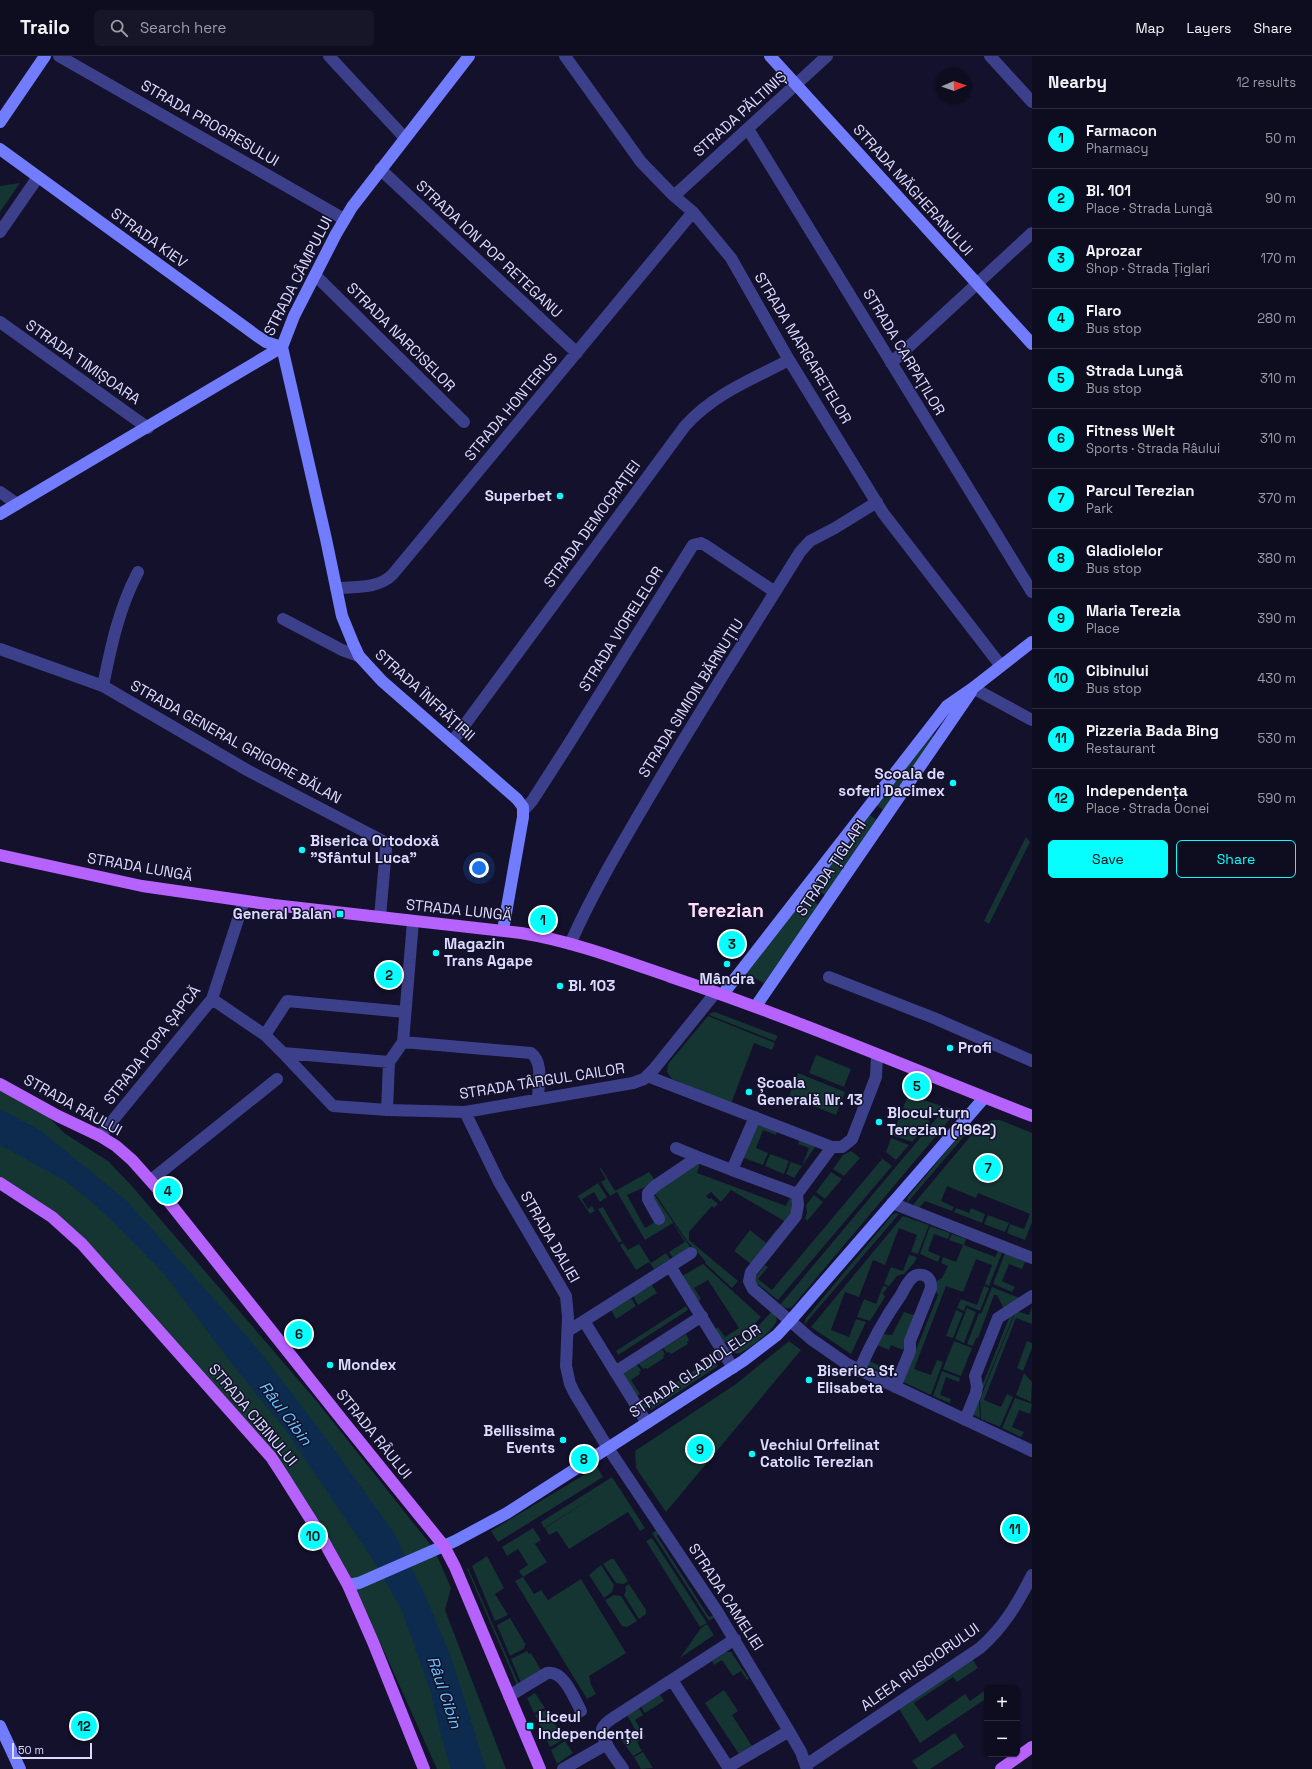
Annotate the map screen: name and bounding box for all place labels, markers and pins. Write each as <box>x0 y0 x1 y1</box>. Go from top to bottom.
place label: Superbet <box>485 486 552 505</box>
marker: Superbet <box>555 491 565 501</box>
place label: Scoala de soferi Dacimex <box>838 764 945 800</box>
marker: Scoala de soferi Dacimex <box>948 778 958 788</box>
place label: Biserica Ortodoxă "Sfântul Luca" <box>310 831 440 867</box>
marker: Biserica Ortodoxă "Sfântul Luca" <box>297 845 307 855</box>
place label: General Balan <box>233 904 332 923</box>
pin: 1 <box>530 905 556 935</box>
marker: General Balan <box>335 909 345 919</box>
pin: 3 <box>719 929 745 959</box>
place label: Magazin Trans Agape <box>444 934 533 970</box>
marker: Magazin Trans Agape <box>431 948 441 958</box>
marker: Mândra <box>722 959 732 969</box>
pin: 2 <box>376 960 402 990</box>
place label: Mândra <box>699 969 755 988</box>
place label: Bl. 103 <box>568 976 615 995</box>
marker: Bl. 103 <box>555 981 565 991</box>
place label: Profi <box>958 1038 992 1057</box>
marker: Profi <box>945 1043 955 1053</box>
pin: 5 <box>904 1071 930 1101</box>
place label: Școala Generală Nr. 13 <box>757 1073 863 1109</box>
marker: Școala Generală Nr. 13 <box>744 1087 754 1097</box>
place label: Blocul-turn Terezian (1962) <box>887 1103 996 1139</box>
marker: Blocul-turn Terezian (1962) <box>874 1117 884 1127</box>
pin: 7 <box>975 1153 1001 1183</box>
pin: 4 <box>155 1176 181 1206</box>
pin: 6 <box>286 1319 312 1349</box>
place label: Mondex <box>338 1355 396 1374</box>
marker: Mondex <box>325 1360 335 1370</box>
place label: Biserica Sf. Elisabeta <box>817 1361 898 1397</box>
marker: Biserica Sf. Elisabeta <box>804 1375 814 1385</box>
place label: Bellissima Events <box>483 1421 555 1457</box>
pin: 9 <box>687 1434 713 1464</box>
marker: Bellissima Events <box>558 1435 568 1445</box>
place label: Vechiul Orfelinat Catolic Terezian <box>760 1435 880 1471</box>
pin: 8 <box>571 1444 597 1474</box>
marker: Vechiul Orfelinat Catolic Terezian <box>747 1449 757 1459</box>
pin: 11 <box>1002 1514 1028 1544</box>
pin: 10 <box>300 1521 326 1551</box>
place label: Liceul Independenței <box>538 1707 643 1744</box>
pin: 12 <box>71 1711 97 1741</box>
marker: Liceul Independenței <box>525 1721 535 1731</box>

